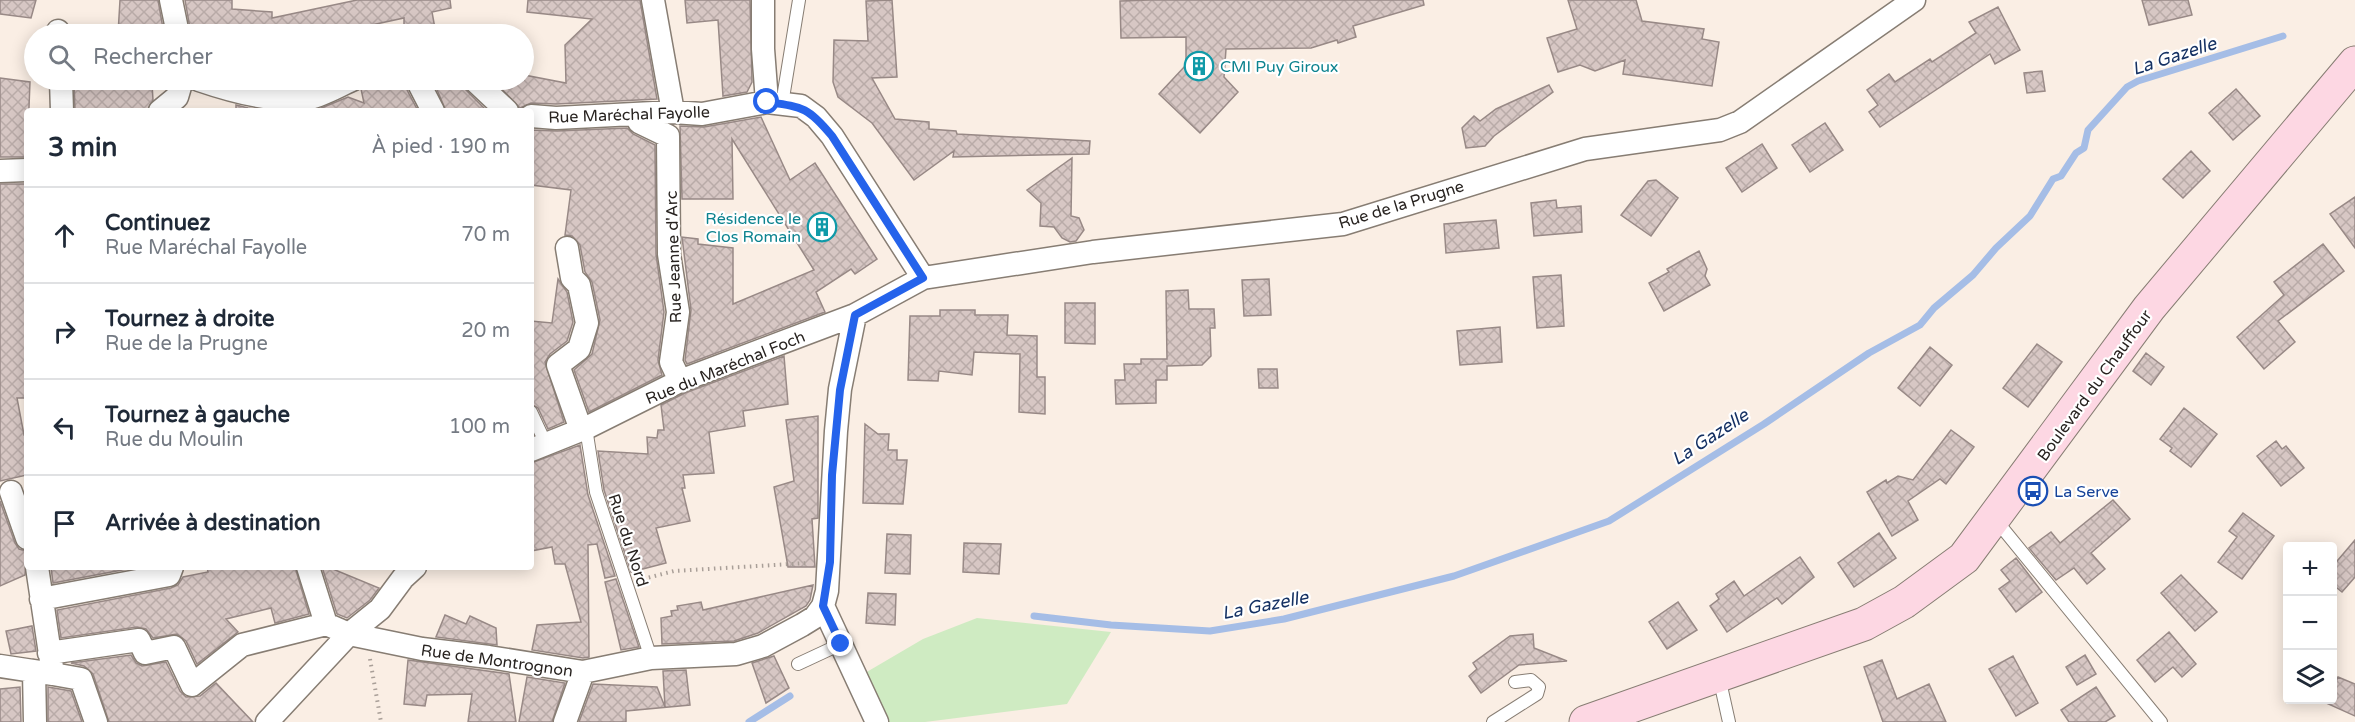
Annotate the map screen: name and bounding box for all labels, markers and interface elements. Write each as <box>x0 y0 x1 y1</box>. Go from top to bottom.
search box <box>24 24 534 90</box>
water label: La Gazelle <box>2129 32 2220 80</box>
icon: search <box>45 41 78 74</box>
text: Rechercher <box>93 44 213 70</box>
building icon: CMI Puy Giroux <box>1183 50 1215 82</box>
place label: CMI Puy Giroux <box>1220 57 1338 77</box>
route start <box>753 88 779 114</box>
street label: Rue Maréchal Fayolle <box>548 102 710 128</box>
text: 3 min <box>48 132 117 163</box>
text: À pied · 190 m <box>372 135 510 159</box>
street label: Rue de la Prugne <box>1336 176 1466 234</box>
street label: Rue Jeanne d'Arc <box>662 190 686 324</box>
place label: Résidence le Clos Romain <box>705 209 801 247</box>
text: Continuez <box>105 210 210 236</box>
building icon: Résidence le Clos Romain <box>806 211 838 243</box>
icon: ahead <box>48 219 81 252</box>
text: 70 m <box>461 223 510 247</box>
text: Rue Maréchal Fayolle <box>105 236 307 260</box>
street label: Boulevard du Chauffour <box>2033 305 2157 465</box>
text: Tournez à droite <box>105 306 274 332</box>
icon: right <box>48 315 81 348</box>
text: 20 m <box>461 319 510 343</box>
street label: Rue du Maréchal Foch <box>643 327 808 409</box>
text: Rue de la Prugne <box>105 332 268 356</box>
text: Tournez à gauche <box>105 402 290 428</box>
water label: La Gazelle <box>1667 404 1753 470</box>
icon: left <box>48 411 81 444</box>
text: 100 m <box>449 415 510 439</box>
text: Rue du Moulin <box>105 428 243 452</box>
bus stop icon: La Serve <box>2017 475 2049 507</box>
place label: La Serve <box>2054 482 2119 502</box>
street label: Rue du Nord <box>604 491 653 589</box>
icon: arrive <box>48 507 81 540</box>
text: Arrivée à destination <box>105 510 321 536</box>
map controls <box>2283 542 2337 704</box>
button: + <box>2283 542 2337 596</box>
water label: La Gazelle <box>1220 586 1311 624</box>
button: − <box>2283 596 2337 650</box>
route end <box>827 630 853 656</box>
street label: Rue de Montrognon <box>420 640 574 682</box>
button: layers <box>2283 650 2337 704</box>

